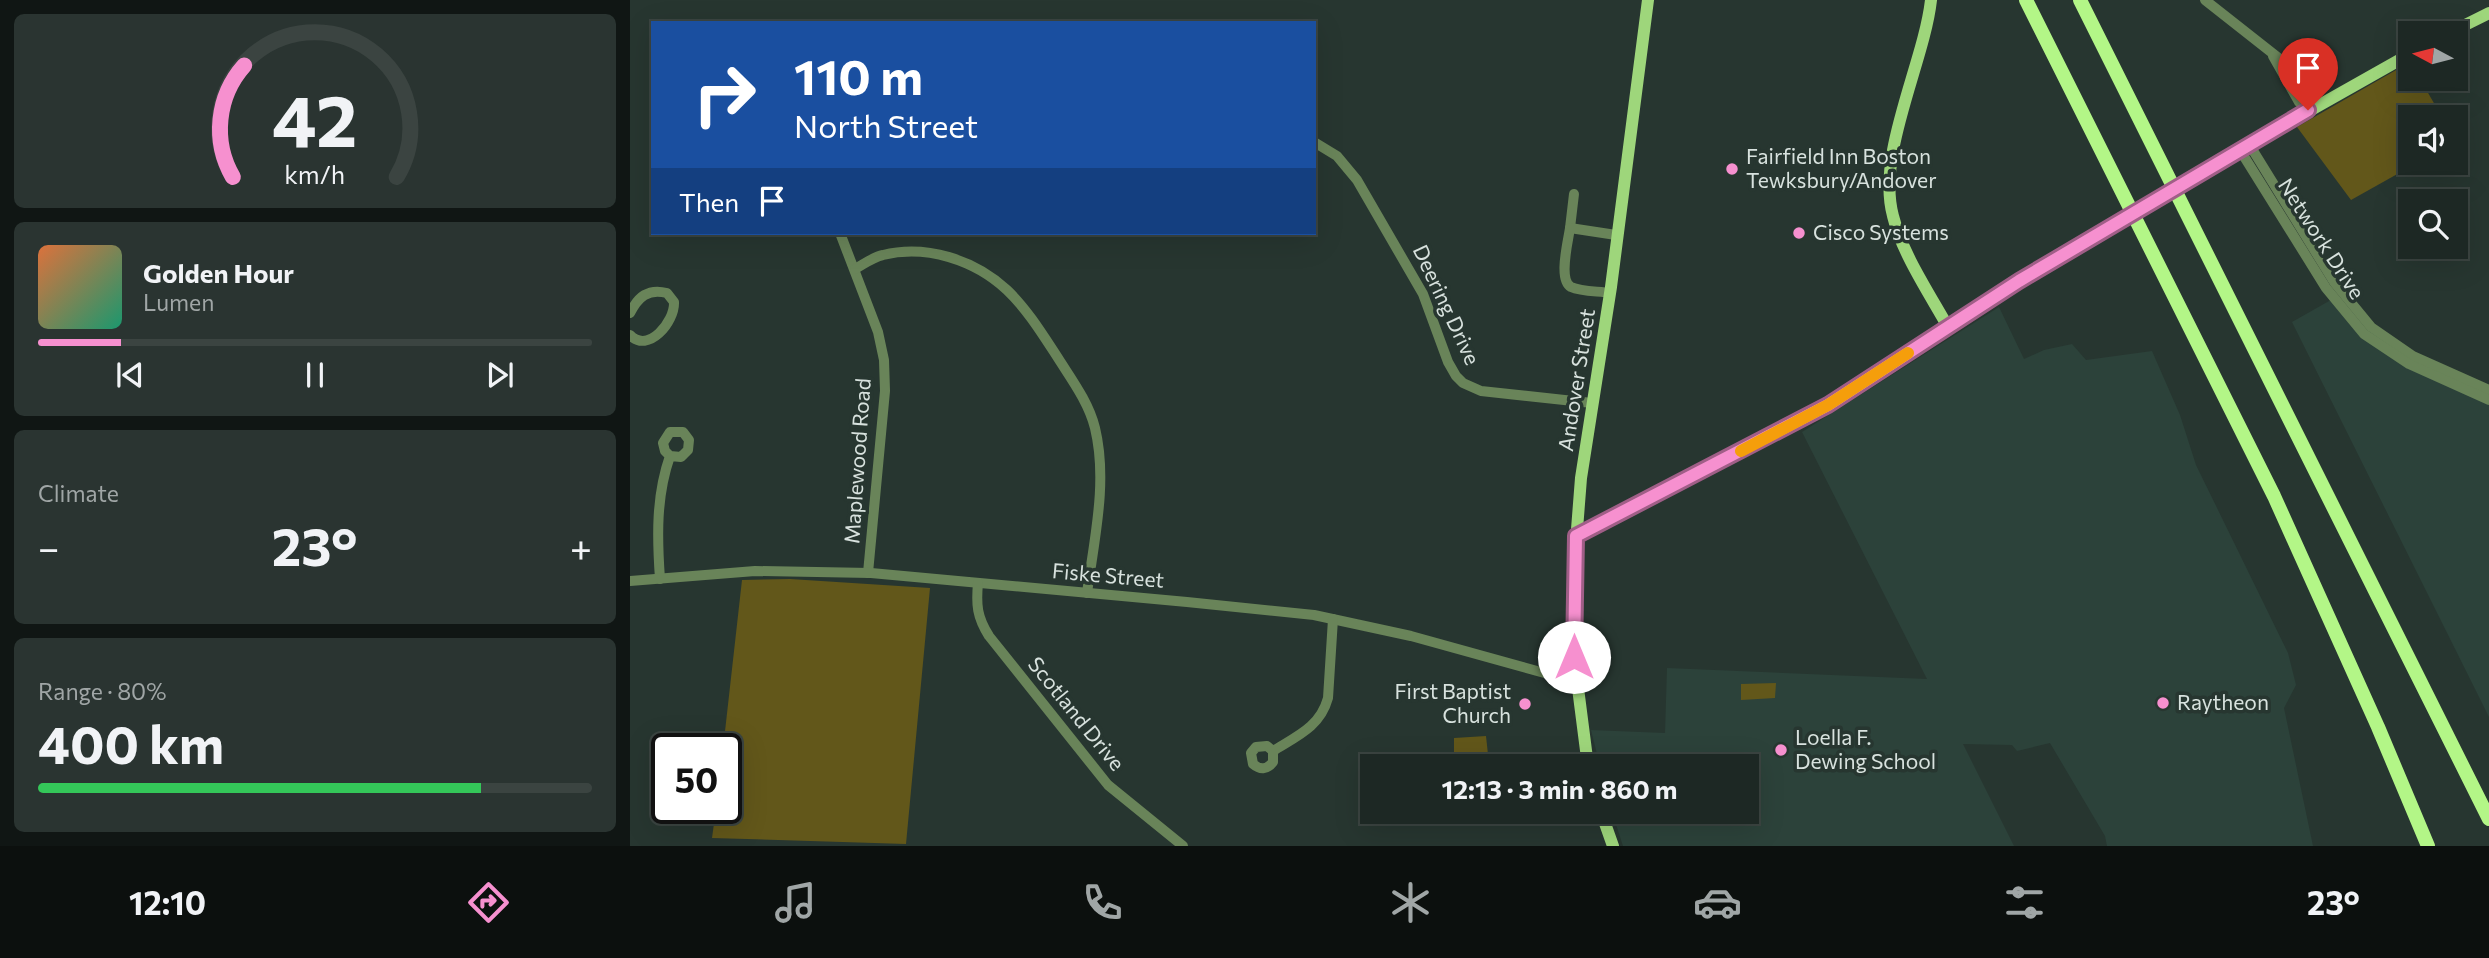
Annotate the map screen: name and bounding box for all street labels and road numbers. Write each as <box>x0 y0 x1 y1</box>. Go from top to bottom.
street label: Network Drive <box>2274 173 2371 303</box>
street label: Deering Drive <box>1409 240 1486 368</box>
street label: Andover Street <box>1552 307 1599 453</box>
street label: Maplewood Road <box>838 377 875 545</box>
street label: Fiske Street <box>1051 557 1165 592</box>
street label: Scotland Drive <box>1024 651 1131 775</box>

